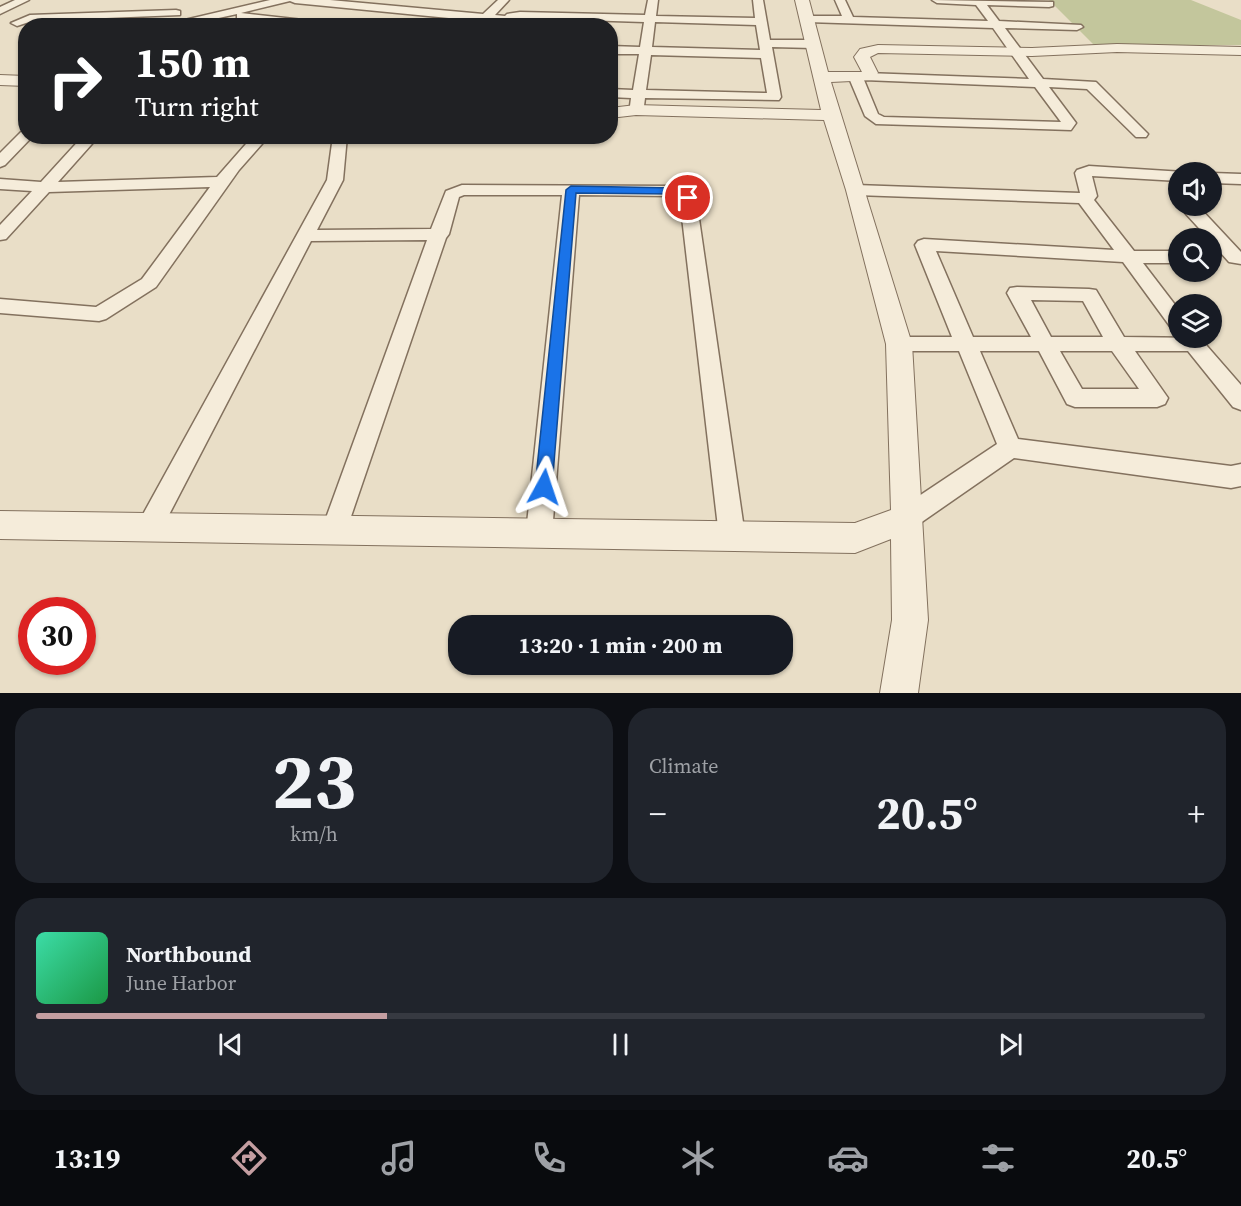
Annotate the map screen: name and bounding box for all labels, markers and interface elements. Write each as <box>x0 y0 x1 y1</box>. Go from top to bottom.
text: 150 m <box>135 33 250 91</box>
icon: right <box>36 42 114 120</box>
text: Turn right <box>135 88 259 125</box>
map controls <box>1168 162 1222 348</box>
button: sound <box>1168 162 1222 216</box>
pin <box>662 172 713 223</box>
icon: arrive <box>671 181 704 214</box>
button: search <box>1168 228 1222 282</box>
button: layers <box>1168 294 1222 348</box>
position arrow <box>512 455 576 519</box>
speed limit sign: 30 <box>18 597 96 675</box>
text: 13:20 · 1 min · 200 m <box>519 630 722 660</box>
text: 23 <box>272 727 356 834</box>
text: Climate <box>649 752 718 780</box>
text: 20.5° <box>876 782 978 844</box>
text: − <box>649 791 667 836</box>
text: + <box>1188 791 1205 836</box>
text: km/h <box>290 820 338 848</box>
text: Northbound <box>126 939 251 969</box>
text: June Harbor <box>126 969 236 997</box>
icon: previous <box>214 1028 247 1061</box>
icon: pause <box>604 1028 637 1061</box>
icon: next <box>994 1028 1027 1061</box>
icon: directions <box>228 1137 270 1179</box>
icon: music <box>378 1137 420 1179</box>
icon: phone <box>528 1137 570 1179</box>
icon: climate <box>677 1137 719 1179</box>
icon: car <box>827 1137 869 1179</box>
icon: filters <box>977 1137 1019 1179</box>
text: 13:19 <box>54 1140 120 1177</box>
text: 20.5° <box>1126 1140 1187 1177</box>

